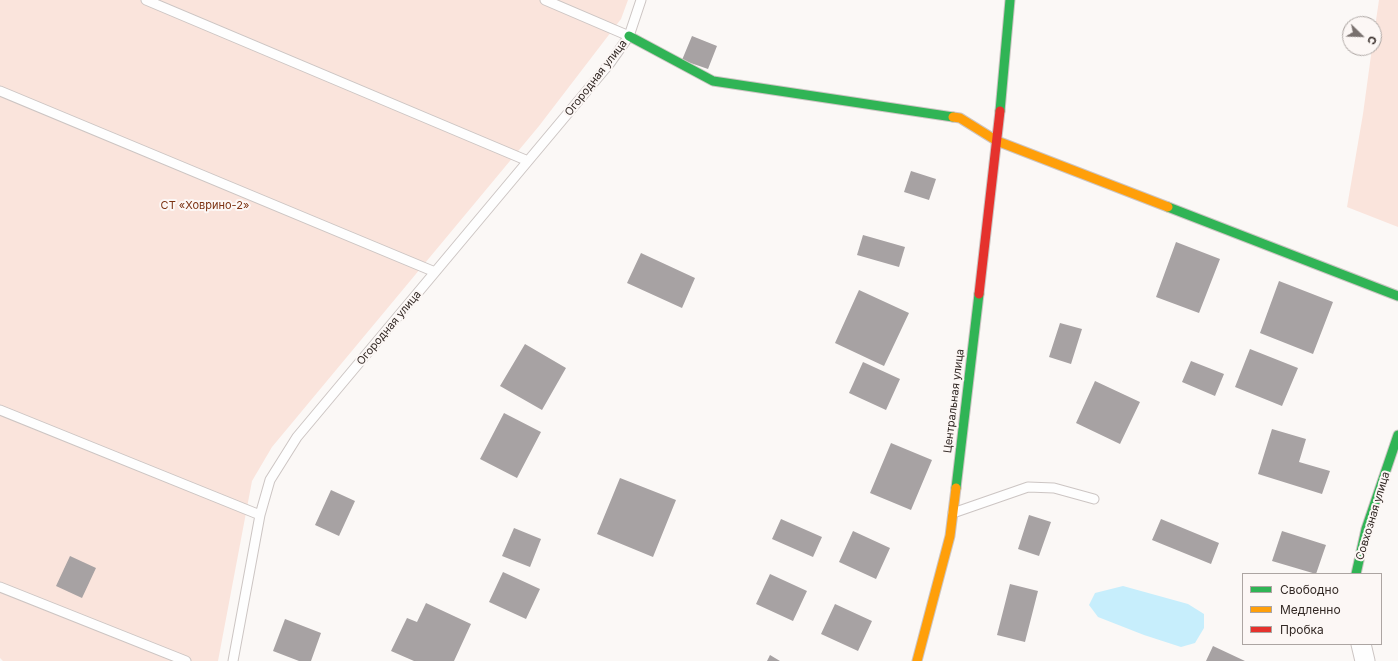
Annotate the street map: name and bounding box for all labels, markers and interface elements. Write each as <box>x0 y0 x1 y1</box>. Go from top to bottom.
north arrow <box>1342 16 1382 56</box>
text: С <box>1364 34 1380 47</box>
street label: Огородная улица <box>562 37 630 119</box>
park label: СТ «Ховрино-2» <box>161 199 249 213</box>
street label: Огородная улица <box>354 288 424 368</box>
street label: Центральная улица <box>941 348 967 454</box>
street label: Совхозная улица <box>1353 470 1393 562</box>
legend <box>1242 573 1382 645</box>
text: Свободно <box>1280 582 1339 597</box>
text: Медленно <box>1280 602 1341 617</box>
text: Пробка <box>1280 622 1324 637</box>

